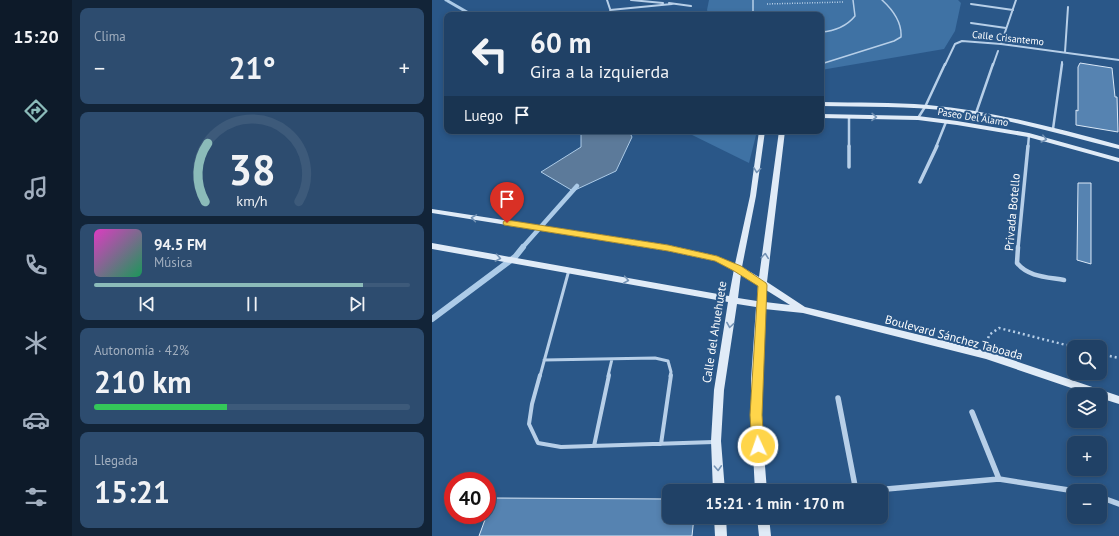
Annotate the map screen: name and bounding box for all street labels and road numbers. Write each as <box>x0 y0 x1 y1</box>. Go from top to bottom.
street label: Calle Crisantemo <box>971 28 1045 48</box>
street label: Paseo Del Álamo <box>937 105 1009 129</box>
street label: Privada Botello <box>1001 173 1023 251</box>
street label: Calle del Ahuehuete <box>699 280 729 384</box>
street label: Boulevard Sánchez Taboada <box>883 311 1025 363</box>

